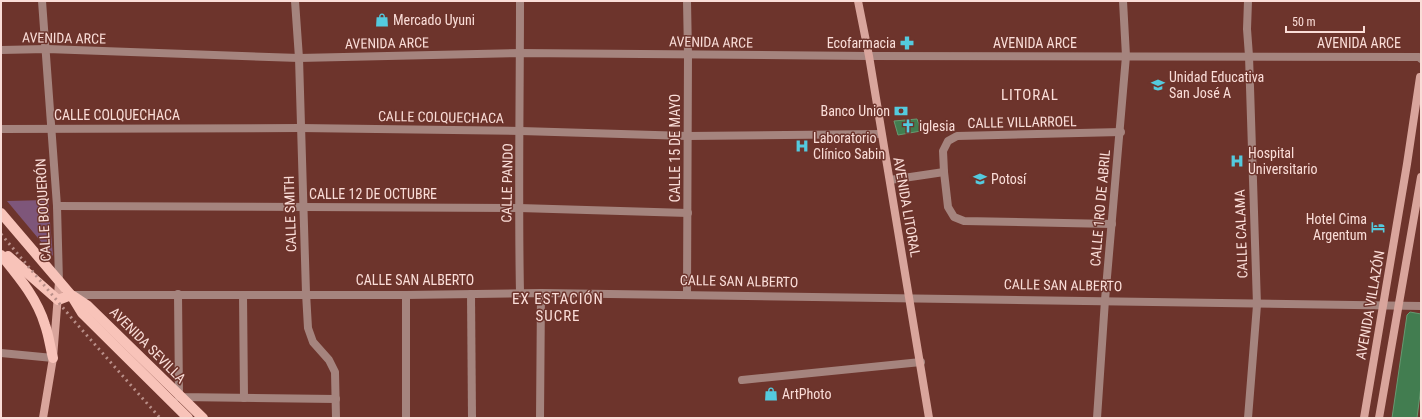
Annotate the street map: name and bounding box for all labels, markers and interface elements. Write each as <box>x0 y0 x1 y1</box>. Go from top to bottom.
scale bar <box>1286 8 1364 34</box>
shop icon: Mercado Uyuni <box>374 12 390 28</box>
place label: Mercado Uyuni <box>393 12 475 28</box>
text: 50 m <box>1292 15 1316 29</box>
street label: AVENIDA ARCE <box>22 29 106 47</box>
street label: AVENIDA ARCE <box>669 33 753 51</box>
street label: AVENIDA ARCE <box>345 34 429 52</box>
place label: Ecofarmacia <box>827 35 896 51</box>
pharmacy icon: Ecofarmacia <box>899 35 915 51</box>
street label: AVENIDA ARCE <box>993 35 1077 51</box>
street label: AVENIDA ARCE <box>1317 35 1401 51</box>
place label: Unidad Educativa San José A <box>1169 69 1264 101</box>
school or university icon: Unidad Educativa San José A <box>1150 77 1166 93</box>
district label: LITORAL <box>1001 86 1059 104</box>
street label: CALLE 15 DE MAYO <box>667 94 683 202</box>
place label: Banco Union <box>820 103 890 119</box>
bank icon: Banco Union <box>893 103 909 119</box>
street label: CALLE COLQUECHACA <box>54 107 180 123</box>
street label: CALLE COLQUECHACA <box>378 108 504 126</box>
street label: CALLE VILLARROEL <box>967 113 1077 131</box>
church icon: iglesia <box>900 118 916 134</box>
place label: iglesia <box>919 118 955 134</box>
place label: Laboratorio Clínico Sabin <box>813 130 885 162</box>
hospital icon: Laboratorio Clínico Sabin <box>794 138 810 154</box>
street label: CALLE PANDO <box>498 143 516 223</box>
place label: Hospital Universitario <box>1248 145 1318 177</box>
street label: CALLE 1RO DE ABRIL <box>1087 149 1113 267</box>
hospital icon: Hospital Universitario <box>1229 153 1245 169</box>
street label: AVENIDA LITORAL <box>890 156 924 259</box>
street label: CALLE BOQUERÓN <box>31 158 54 262</box>
school or university icon: Potosí <box>972 171 988 187</box>
place label: Potosí <box>991 171 1027 187</box>
street label: CALLE SMITH <box>281 175 299 253</box>
street label: CALLE 12 DE OCTUBRE <box>309 186 437 202</box>
street label: CALLE CALAMA <box>1231 189 1251 279</box>
place label: Hotel Cima Argentum <box>1306 211 1367 243</box>
hotel icon: Hotel Cima Argentum <box>1370 219 1386 235</box>
street label: AVENIDA VILLAZÓN <box>1352 249 1387 361</box>
street label: CALLE SAN ALBERTO <box>356 272 474 288</box>
street label: CALLE SAN ALBERTO <box>680 272 798 290</box>
street label: CALLE SAN ALBERTO <box>1004 276 1122 294</box>
district label: EX ESTACIÓN SUCRE <box>512 290 604 325</box>
street label: AVENIDA SEVILLA <box>107 304 189 386</box>
shop icon: ArtPhoto <box>763 386 779 402</box>
place label: ArtPhoto <box>782 386 831 402</box>

